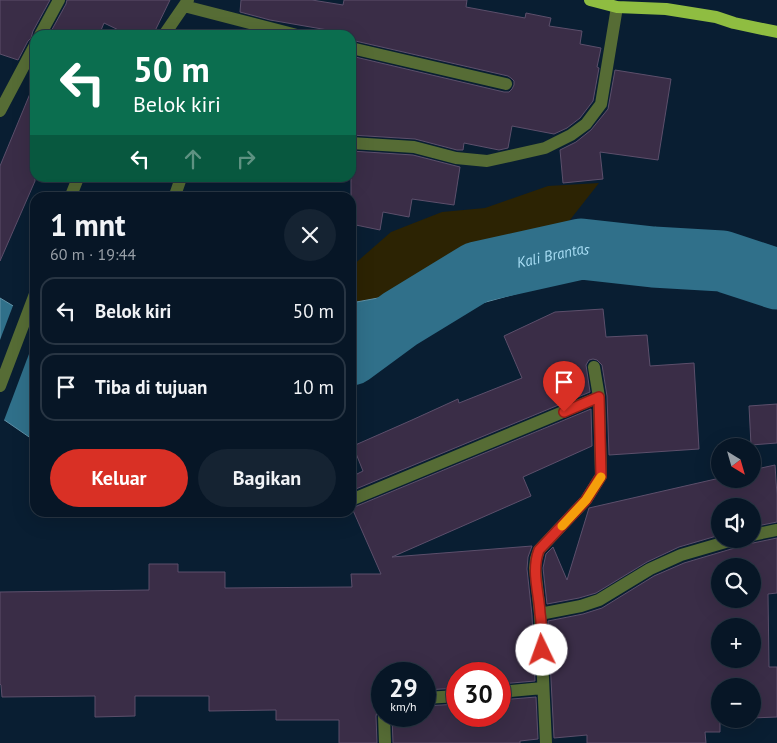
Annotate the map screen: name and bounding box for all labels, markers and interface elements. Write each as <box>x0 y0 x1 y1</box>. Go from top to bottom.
text: 50 m <box>133 46 210 92</box>
icon: left <box>50 50 115 115</box>
text: Belok kiri <box>133 90 221 118</box>
icon: left <box>126 145 154 173</box>
icon: ahead <box>179 145 207 173</box>
icon: right <box>232 145 260 173</box>
text: 1 mnt <box>50 205 126 244</box>
button: close <box>284 209 336 261</box>
water label: Kali Brantas <box>515 239 591 272</box>
text: 60 m · 19:44 <box>50 244 136 264</box>
icon: left <box>52 297 80 325</box>
text: Belok kiri <box>95 299 171 323</box>
text: 50 m <box>293 299 334 323</box>
pin <box>543 361 585 412</box>
icon: arrive <box>550 368 578 396</box>
icon: arrive <box>52 373 80 401</box>
text: Tiba di tujuan <box>95 375 207 399</box>
text: 10 m <box>293 375 334 399</box>
north arrow <box>711 438 761 488</box>
map controls <box>711 438 761 728</box>
button: Keluar <box>50 449 188 507</box>
button: Bagikan <box>198 449 336 507</box>
button: sound <box>711 498 761 548</box>
button: search <box>711 558 761 608</box>
button: + <box>711 618 761 668</box>
position arrow <box>515 623 567 675</box>
speed limit sign: 30 <box>446 662 511 727</box>
text: 29 <box>389 672 418 704</box>
button: − <box>711 678 761 728</box>
text: km/h <box>390 699 417 714</box>

